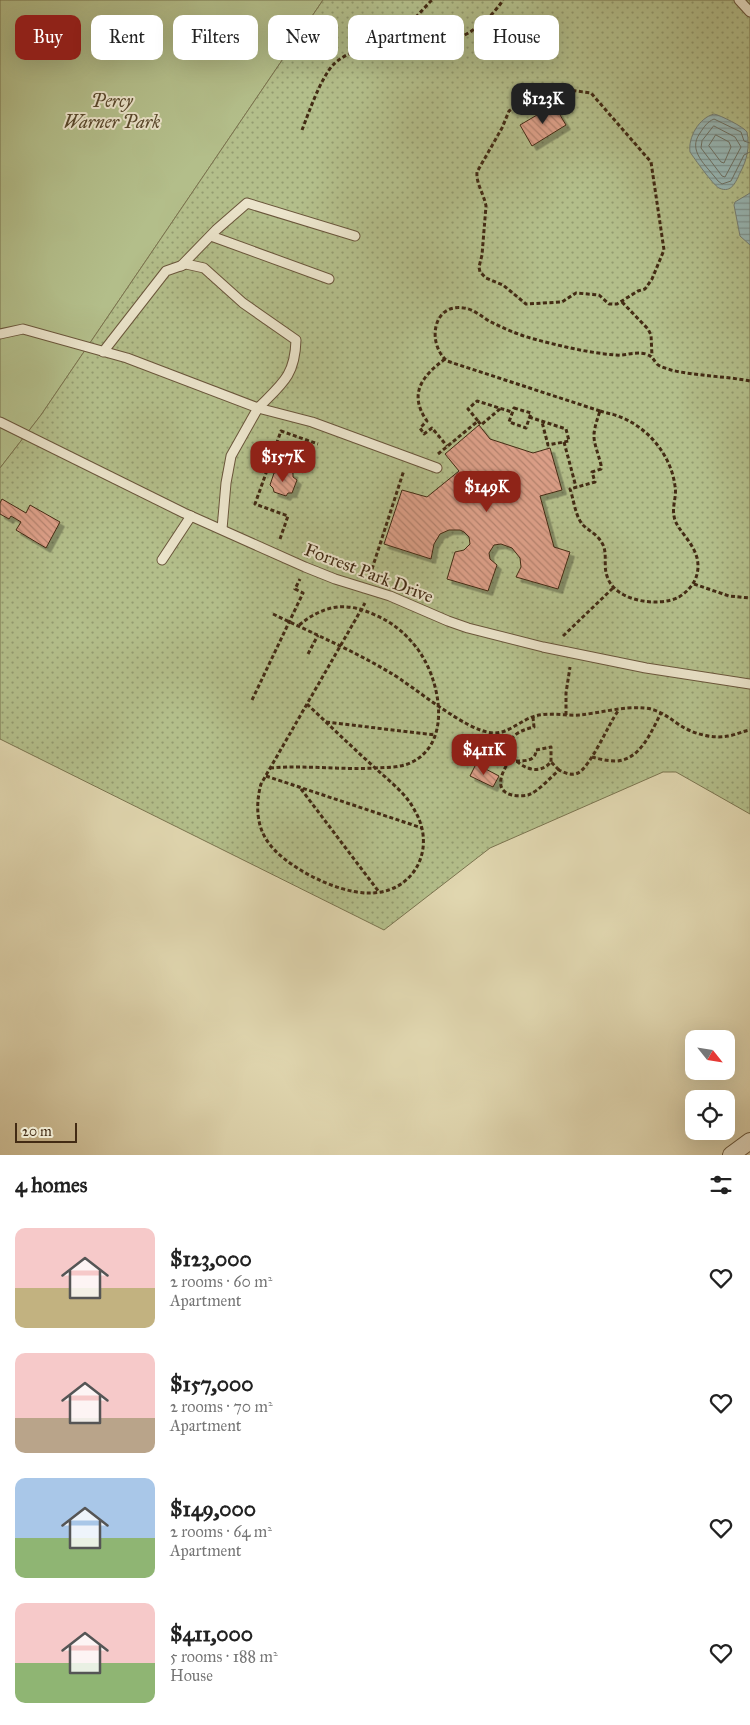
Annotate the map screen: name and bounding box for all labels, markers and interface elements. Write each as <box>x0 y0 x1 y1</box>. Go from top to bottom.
chip: Buy <box>15 15 81 60</box>
chip: Rent <box>91 15 163 60</box>
chip: Filters <box>173 15 258 60</box>
chip: New <box>268 15 338 60</box>
chip: Apartment <box>348 15 464 60</box>
chip: House <box>474 15 559 60</box>
pin: $123K <box>508 82 578 125</box>
text: $123K <box>522 89 564 108</box>
park label: Percy Warner Park <box>64 90 160 133</box>
pin: $157K <box>248 440 318 483</box>
text: $157K <box>261 447 305 466</box>
pin: $149K <box>452 470 522 513</box>
text: $149K <box>465 477 509 496</box>
street label: Forrest Park Drive <box>301 538 437 608</box>
pin: $411K <box>449 734 519 776</box>
text: $411K <box>463 740 505 759</box>
north arrow <box>685 1030 735 1080</box>
map controls <box>685 1030 735 1140</box>
button: locate <box>685 1090 735 1140</box>
scale bar <box>15 1120 78 1143</box>
text: 20 m <box>22 1123 52 1140</box>
icon: filters <box>707 1171 735 1199</box>
text: 4 homes <box>15 1172 87 1198</box>
text: $123,000 <box>170 1246 252 1272</box>
icon: home <box>55 1248 115 1308</box>
icon: heart <box>707 1264 735 1292</box>
text: 2 rooms · 60 m² <box>170 1272 272 1291</box>
text: Apartment <box>170 1291 242 1310</box>
text: $157,000 <box>170 1371 254 1397</box>
icon: home <box>55 1373 115 1433</box>
icon: heart <box>707 1389 735 1417</box>
text: 2 rooms · 70 m² <box>170 1397 273 1416</box>
text: Apartment <box>170 1416 242 1435</box>
text: $149,000 <box>170 1496 256 1522</box>
icon: home <box>55 1498 115 1558</box>
icon: heart <box>707 1514 735 1542</box>
text: 2 rooms · 64 m² <box>170 1522 272 1541</box>
text: Apartment <box>170 1541 242 1560</box>
text: $411,000 <box>170 1621 253 1647</box>
icon: home <box>55 1623 115 1683</box>
icon: heart <box>707 1639 735 1667</box>
text: 5 rooms · 188 m² <box>170 1647 278 1666</box>
text: House <box>170 1666 213 1685</box>

